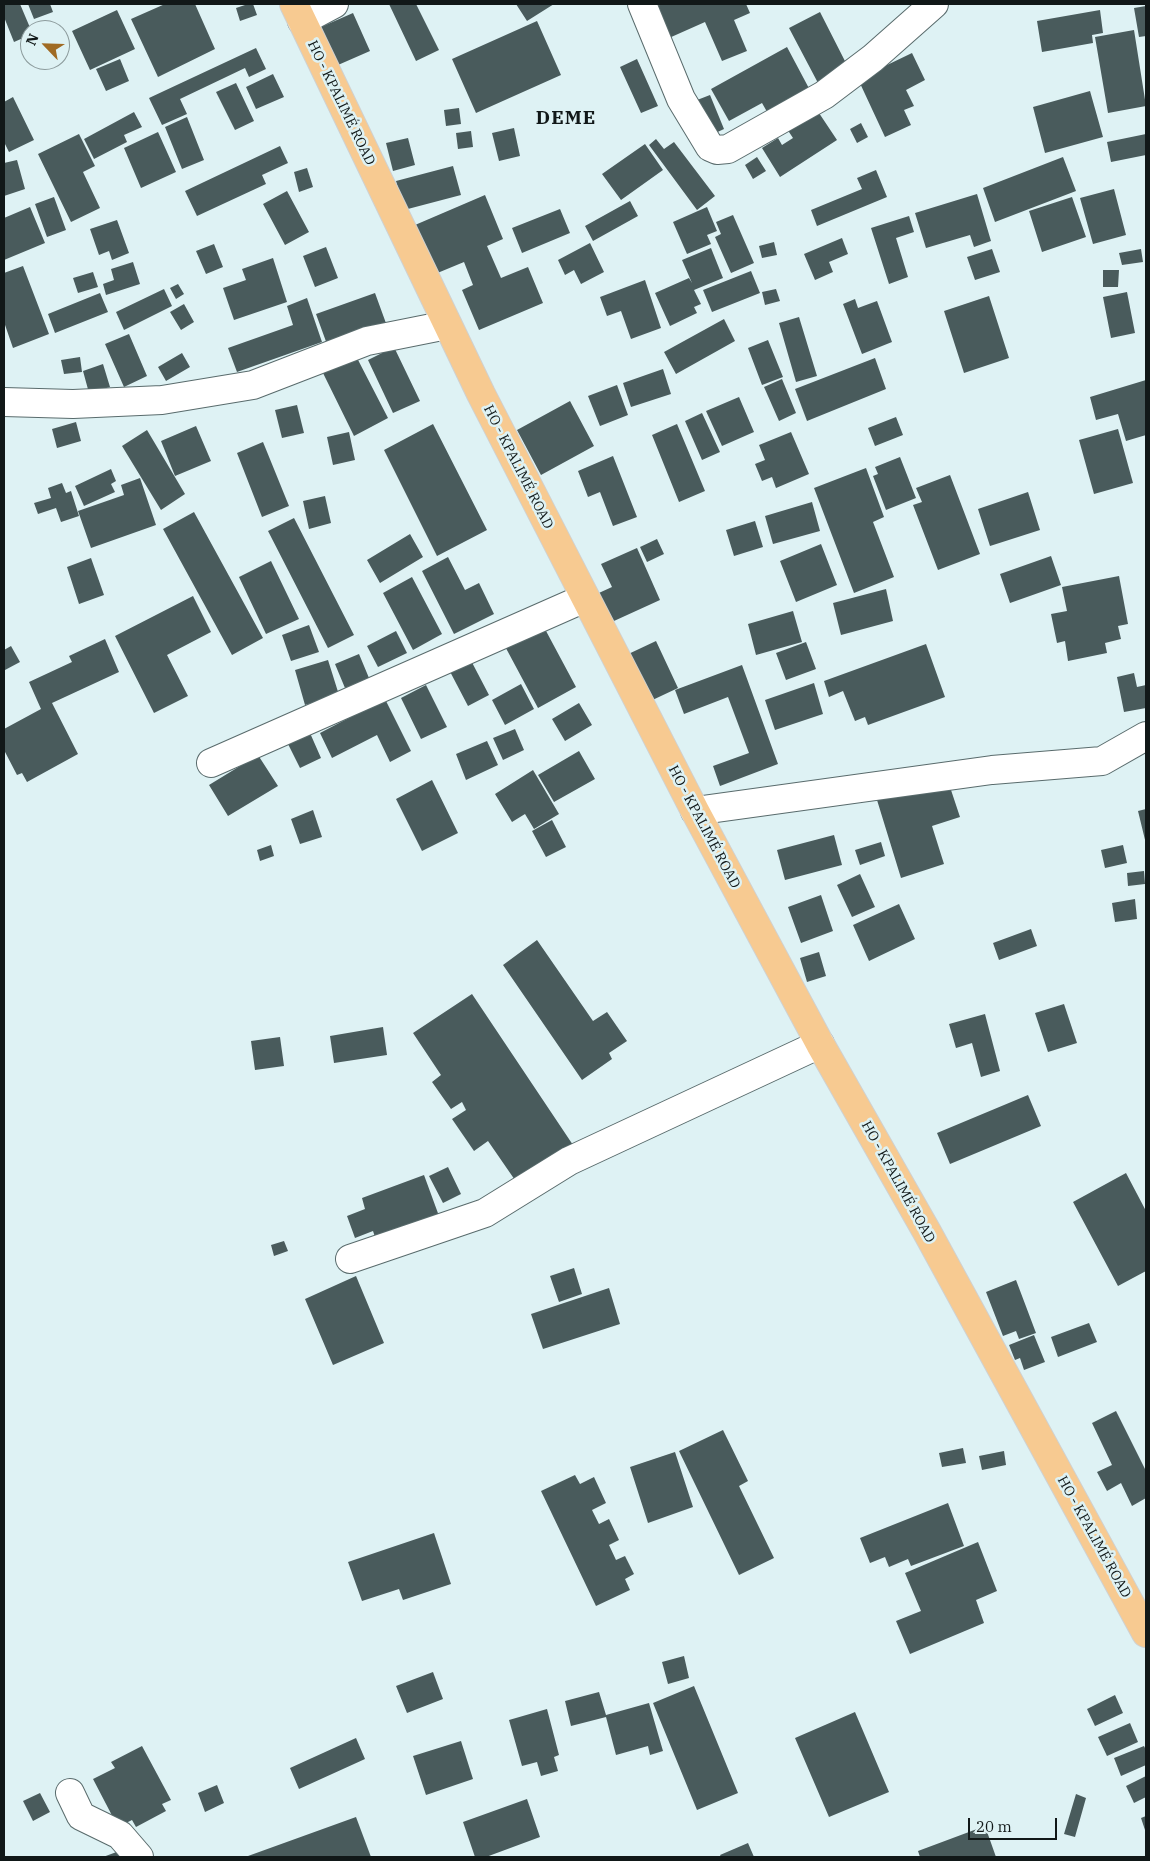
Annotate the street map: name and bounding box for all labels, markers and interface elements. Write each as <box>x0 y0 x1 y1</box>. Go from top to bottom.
north arrow <box>20 20 70 70</box>
text: N <box>22 31 43 48</box>
street label: HO - KPALIMÉ ROAD <box>303 38 379 168</box>
district label: DEME <box>535 108 597 130</box>
street label: HO - KPALIMÉ ROAD <box>479 402 557 532</box>
street label: HO - KPALIMÉ ROAD <box>664 763 744 891</box>
street label: HO - KPALIMÉ ROAD <box>858 1118 938 1246</box>
street label: HO - KPALIMÉ ROAD <box>1054 1473 1134 1601</box>
scale bar <box>970 1808 1059 1840</box>
text: 20 m <box>976 1817 1012 1836</box>

